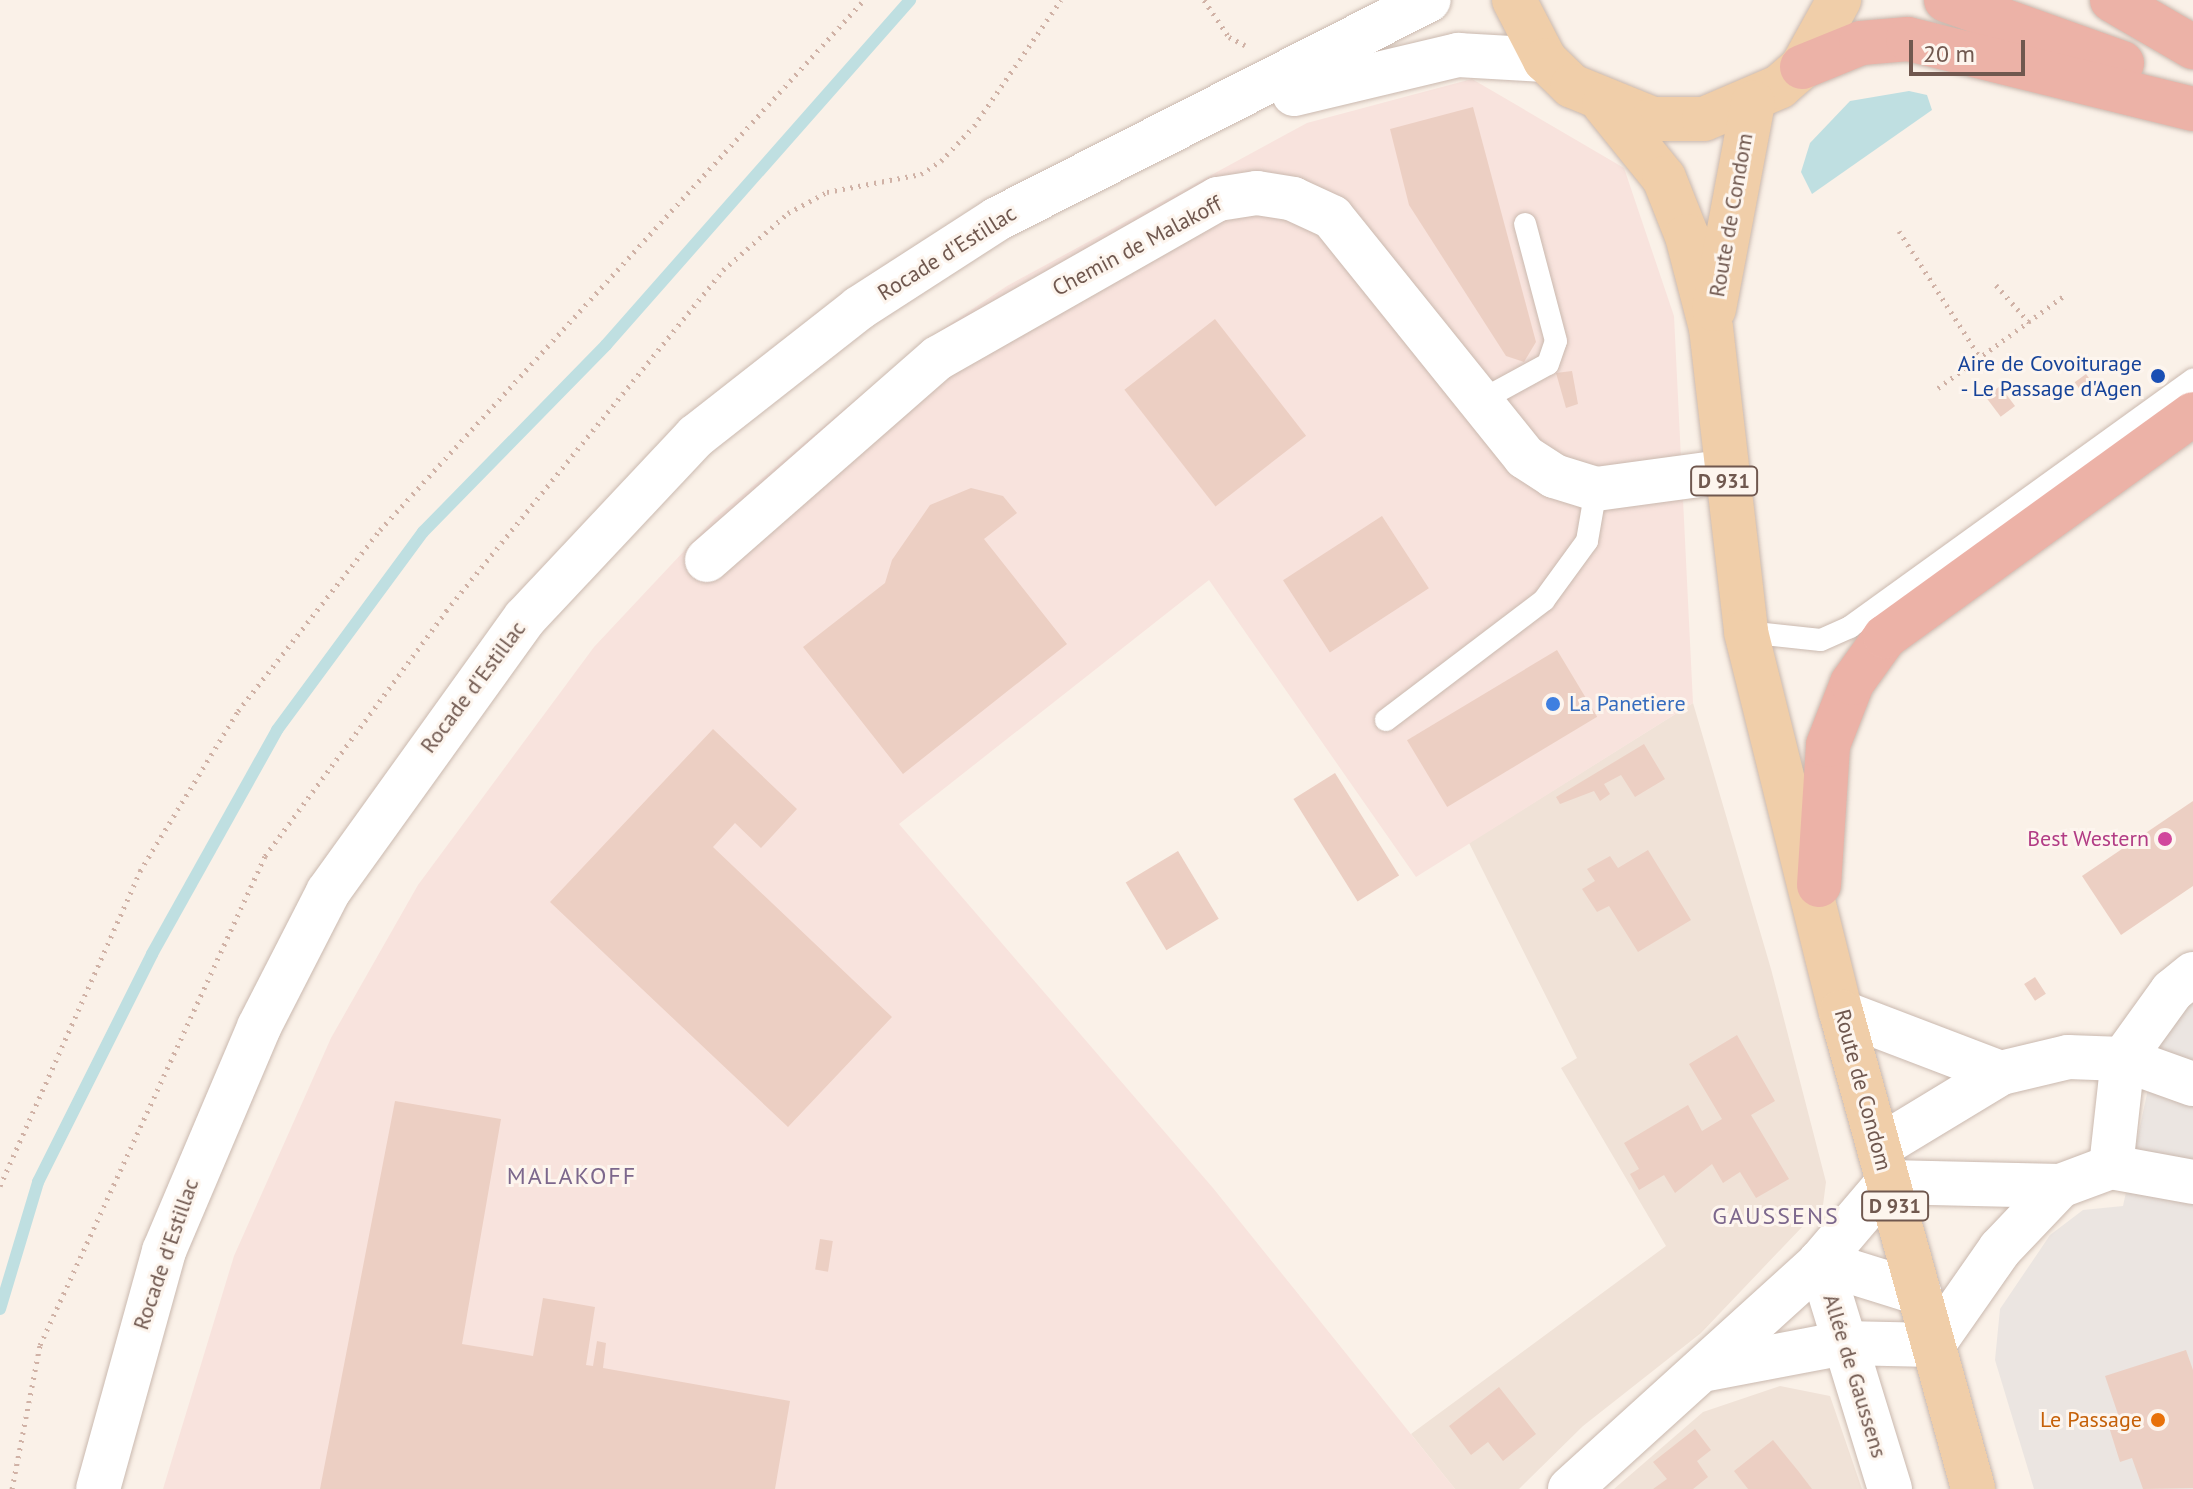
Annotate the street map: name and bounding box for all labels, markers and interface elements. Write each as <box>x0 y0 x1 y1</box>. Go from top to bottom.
scale bar <box>1913 24 2029 74</box>
text: 20 m <box>1923 38 1975 69</box>
street label: Route de Condom <box>1704 131 1758 299</box>
street label: Chemin de Malakoff <box>1048 190 1226 302</box>
street label: Rocade d'Estillac <box>873 200 1021 306</box>
place label: Aire de Covoiturage - Le Passage d'Agen <box>1958 350 2142 402</box>
marker: Aire de Covoiturage - Le Passage d'Agen <box>2149 367 2167 385</box>
road number: D 931 <box>1688 465 1760 497</box>
street label: Rocade d'Estillac <box>415 616 531 758</box>
place label: La Panetiere <box>1569 691 1686 717</box>
marker: La Panetiere <box>1544 695 1562 713</box>
place label: Best Western <box>2027 826 2149 852</box>
marker: Best Western <box>2156 830 2174 848</box>
street label: Route de Condom <box>1829 1006 1897 1174</box>
district label: MALAKOFF <box>507 1162 637 1190</box>
street label: Rocade d'Estillac <box>128 1175 204 1333</box>
road number: D 931 <box>1859 1190 1931 1222</box>
district label: GAUSSENS <box>1712 1202 1840 1230</box>
street label: Allée de Gaussens <box>1818 1291 1892 1461</box>
place label: Le Passage <box>2040 1407 2142 1433</box>
marker: Le Passage <box>2149 1411 2167 1429</box>

